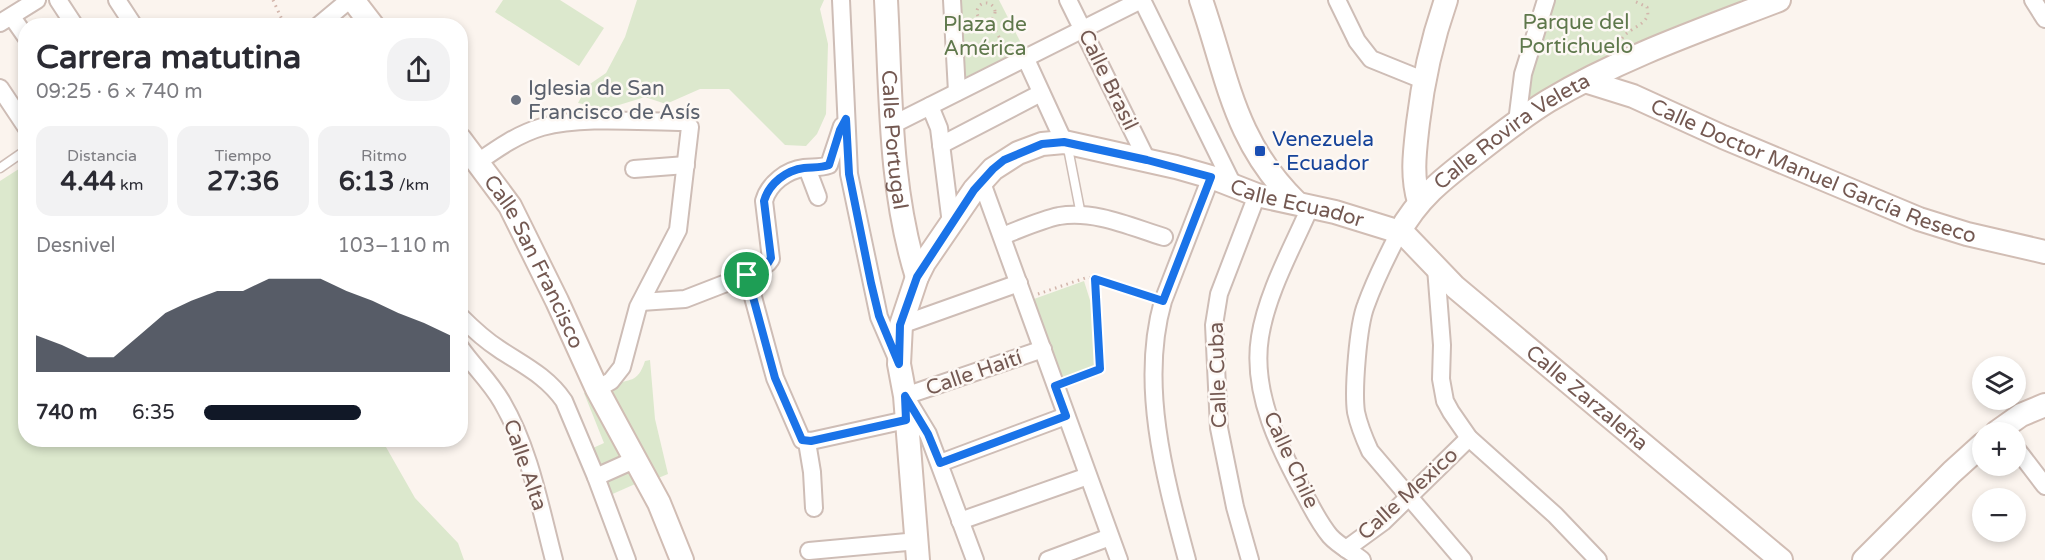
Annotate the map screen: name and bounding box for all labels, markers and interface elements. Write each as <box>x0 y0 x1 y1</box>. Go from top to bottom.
park label: Parque del Portichuelo <box>1519 10 1633 59</box>
park label: Plaza de América <box>943 12 1027 61</box>
street label: Calle Brasil <box>1073 26 1143 134</box>
text: Carrera matutina <box>36 38 301 77</box>
button: share <box>387 38 450 101</box>
street label: Calle Rovira Veleta <box>1428 68 1594 195</box>
street label: Calle Portugal <box>877 69 913 211</box>
place label: Iglesia de San Francisco de Asís <box>528 76 700 125</box>
text: 09:25 · 6 × 740 m <box>36 80 203 104</box>
marker: Iglesia de San Francisco de Asís <box>509 93 523 107</box>
street label: Calle Doctor Manuel García Reseco <box>1647 93 1979 248</box>
place label: Venezuela - Ecuador <box>1272 127 1374 176</box>
marker: Venezuela - Ecuador <box>1253 144 1267 158</box>
text: Distancia <box>67 146 137 166</box>
text: Tiempo <box>214 146 272 166</box>
text: Ritmo <box>361 146 407 166</box>
text: 4.44 <box>61 166 116 197</box>
text: 27:36 <box>207 166 279 197</box>
text: 6:13 <box>339 166 395 197</box>
street label: Calle San Francisco <box>479 170 589 352</box>
street label: Calle Ecuador <box>1227 173 1367 233</box>
text: km <box>116 175 143 195</box>
text: /km <box>395 175 429 195</box>
text: Desnivel <box>36 234 115 258</box>
text: 103–110 m <box>337 234 450 258</box>
pin <box>721 249 772 300</box>
icon: arrive <box>730 258 763 291</box>
street label: Calle Cuba <box>1204 321 1232 429</box>
street label: Calle Zarzaleña <box>1521 339 1653 456</box>
street label: Calle Haití <box>922 345 1026 401</box>
map controls <box>1972 356 2026 542</box>
button: layers <box>1972 356 2026 410</box>
text: 740 m <box>36 401 97 425</box>
text: 6:35 <box>132 401 175 425</box>
street label: Calle Chile <box>1258 408 1324 512</box>
street label: Calle Alta <box>498 416 552 514</box>
button: + <box>1972 422 2026 476</box>
street label: Calle Mexico <box>1353 442 1463 546</box>
button: − <box>1972 488 2026 542</box>

